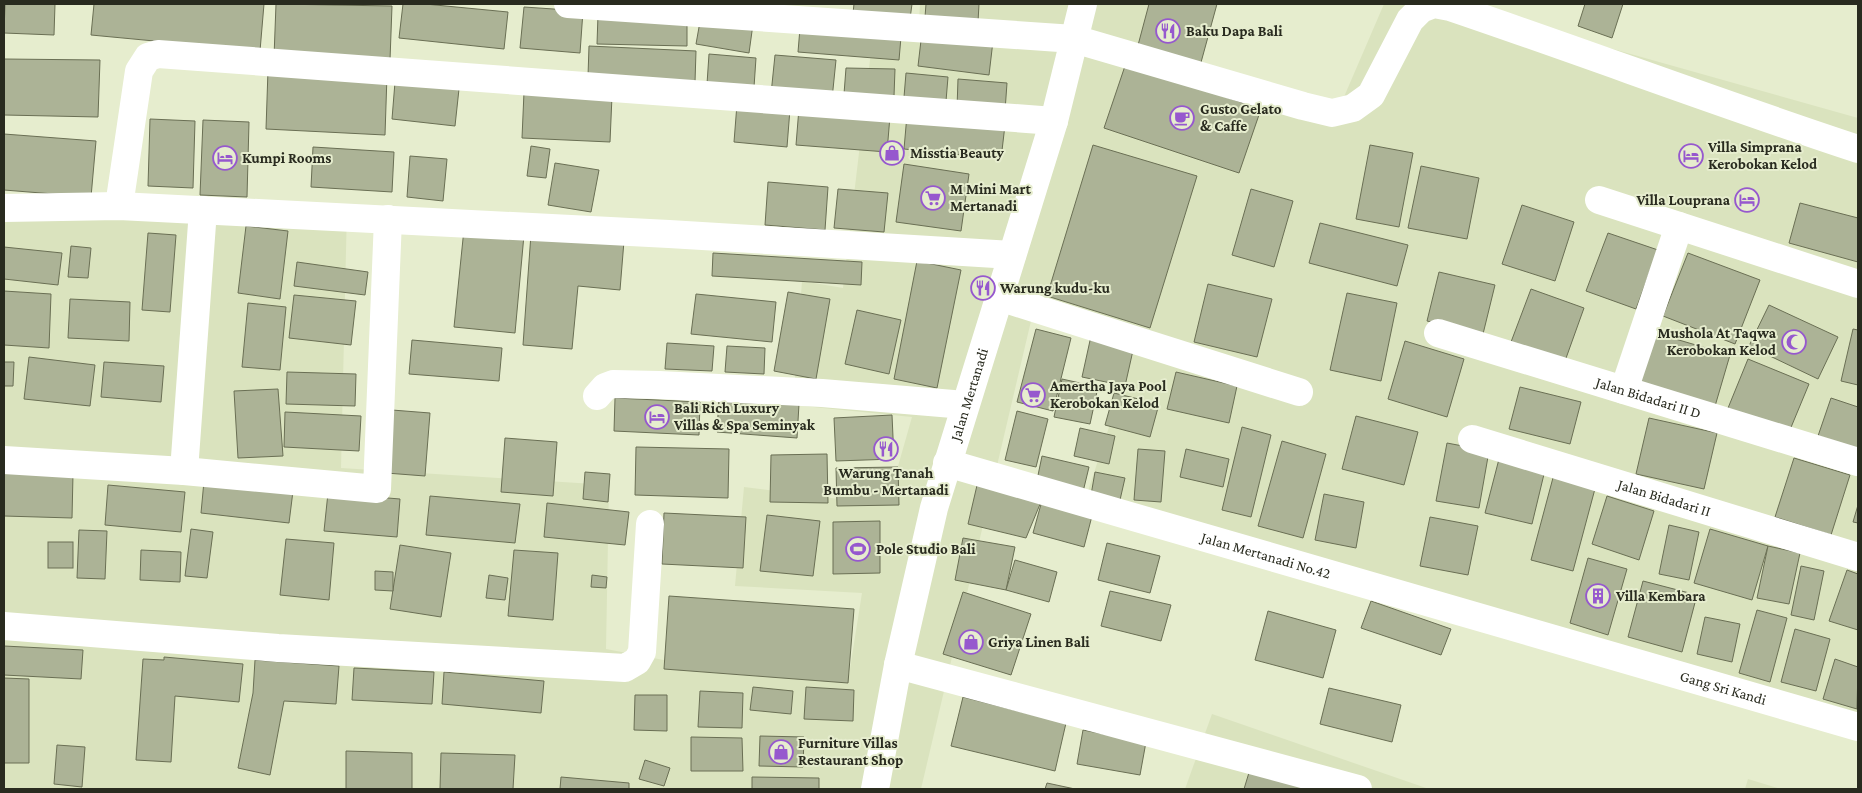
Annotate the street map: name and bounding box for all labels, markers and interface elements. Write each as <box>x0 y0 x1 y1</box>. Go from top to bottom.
restaurant icon: Baku Dapa Bali <box>1155 18 1181 44</box>
place label: Baku Dapa Bali <box>1186 23 1283 39</box>
place label: Gusto Gelato & Caffe <box>1200 101 1282 134</box>
cafe icon: Gusto Gelato & Caffe <box>1169 105 1195 131</box>
place label: Villa Simprana Kerobokan Kelod <box>1707 139 1818 172</box>
shop icon: Misstia Beauty <box>879 140 905 166</box>
hotel icon: Villa Simprana Kerobokan Kelod <box>1678 143 1704 169</box>
hotel icon: Kumpi Rooms <box>212 145 238 171</box>
place label: Misstia Beauty <box>910 145 1004 161</box>
place label: Kumpi Rooms <box>242 150 331 166</box>
place label: M Mini Mart Mertanadi <box>950 181 1032 214</box>
supermarket icon: M Mini Mart Mertanadi <box>920 185 946 211</box>
hotel icon: Villa Louprana <box>1734 187 1760 213</box>
place label: Villa Louprana <box>1635 192 1731 208</box>
restaurant icon: Warung kudu-ku <box>970 275 996 301</box>
place label: Warung kudu-ku <box>999 280 1111 296</box>
place label: Mushola At Taqwa Kerobokan Kelod <box>1657 325 1777 358</box>
mosque icon: Mushola At Taqwa Kerobokan Kelod <box>1781 329 1807 355</box>
street label: Jalan Mertanadi <box>947 346 991 445</box>
street label: Jalan Bidadari II D <box>1592 373 1703 421</box>
place label: Amertha Jaya Pool Kerobokan Kelod <box>1049 378 1167 411</box>
supermarket icon: Amertha Jaya Pool Kerobokan Kelod <box>1020 382 1046 408</box>
place label: Bali Rich Luxury Villas & Spa Seminyak <box>673 400 816 433</box>
hotel icon: Bali Rich Luxury Villas & Spa Seminyak <box>644 404 670 430</box>
restaurant icon: Warung Tanah Bumbu - Mertanadi <box>873 436 899 462</box>
place label: Warung Tanah Bumbu - Mertanadi <box>823 465 949 498</box>
street label: Jalan Bidadari II <box>1614 475 1713 519</box>
street label: Jalan Mertanadi No.42 <box>1197 529 1332 582</box>
sports icon: Pole Studio Bali <box>845 536 871 562</box>
place label: Pole Studio Bali <box>876 541 976 557</box>
building icon: Villa Kembara <box>1585 583 1611 609</box>
place label: Villa Kembara <box>1615 588 1706 604</box>
shop icon: Griya Linen Bali <box>958 629 984 655</box>
place label: Griya Linen Bali <box>988 634 1090 650</box>
street label: Gang Sri Kandi <box>1678 668 1768 708</box>
place label: Furniture Villas Restaurant Shop <box>798 735 903 768</box>
shop icon: Furniture Villas Restaurant Shop <box>768 739 794 765</box>

